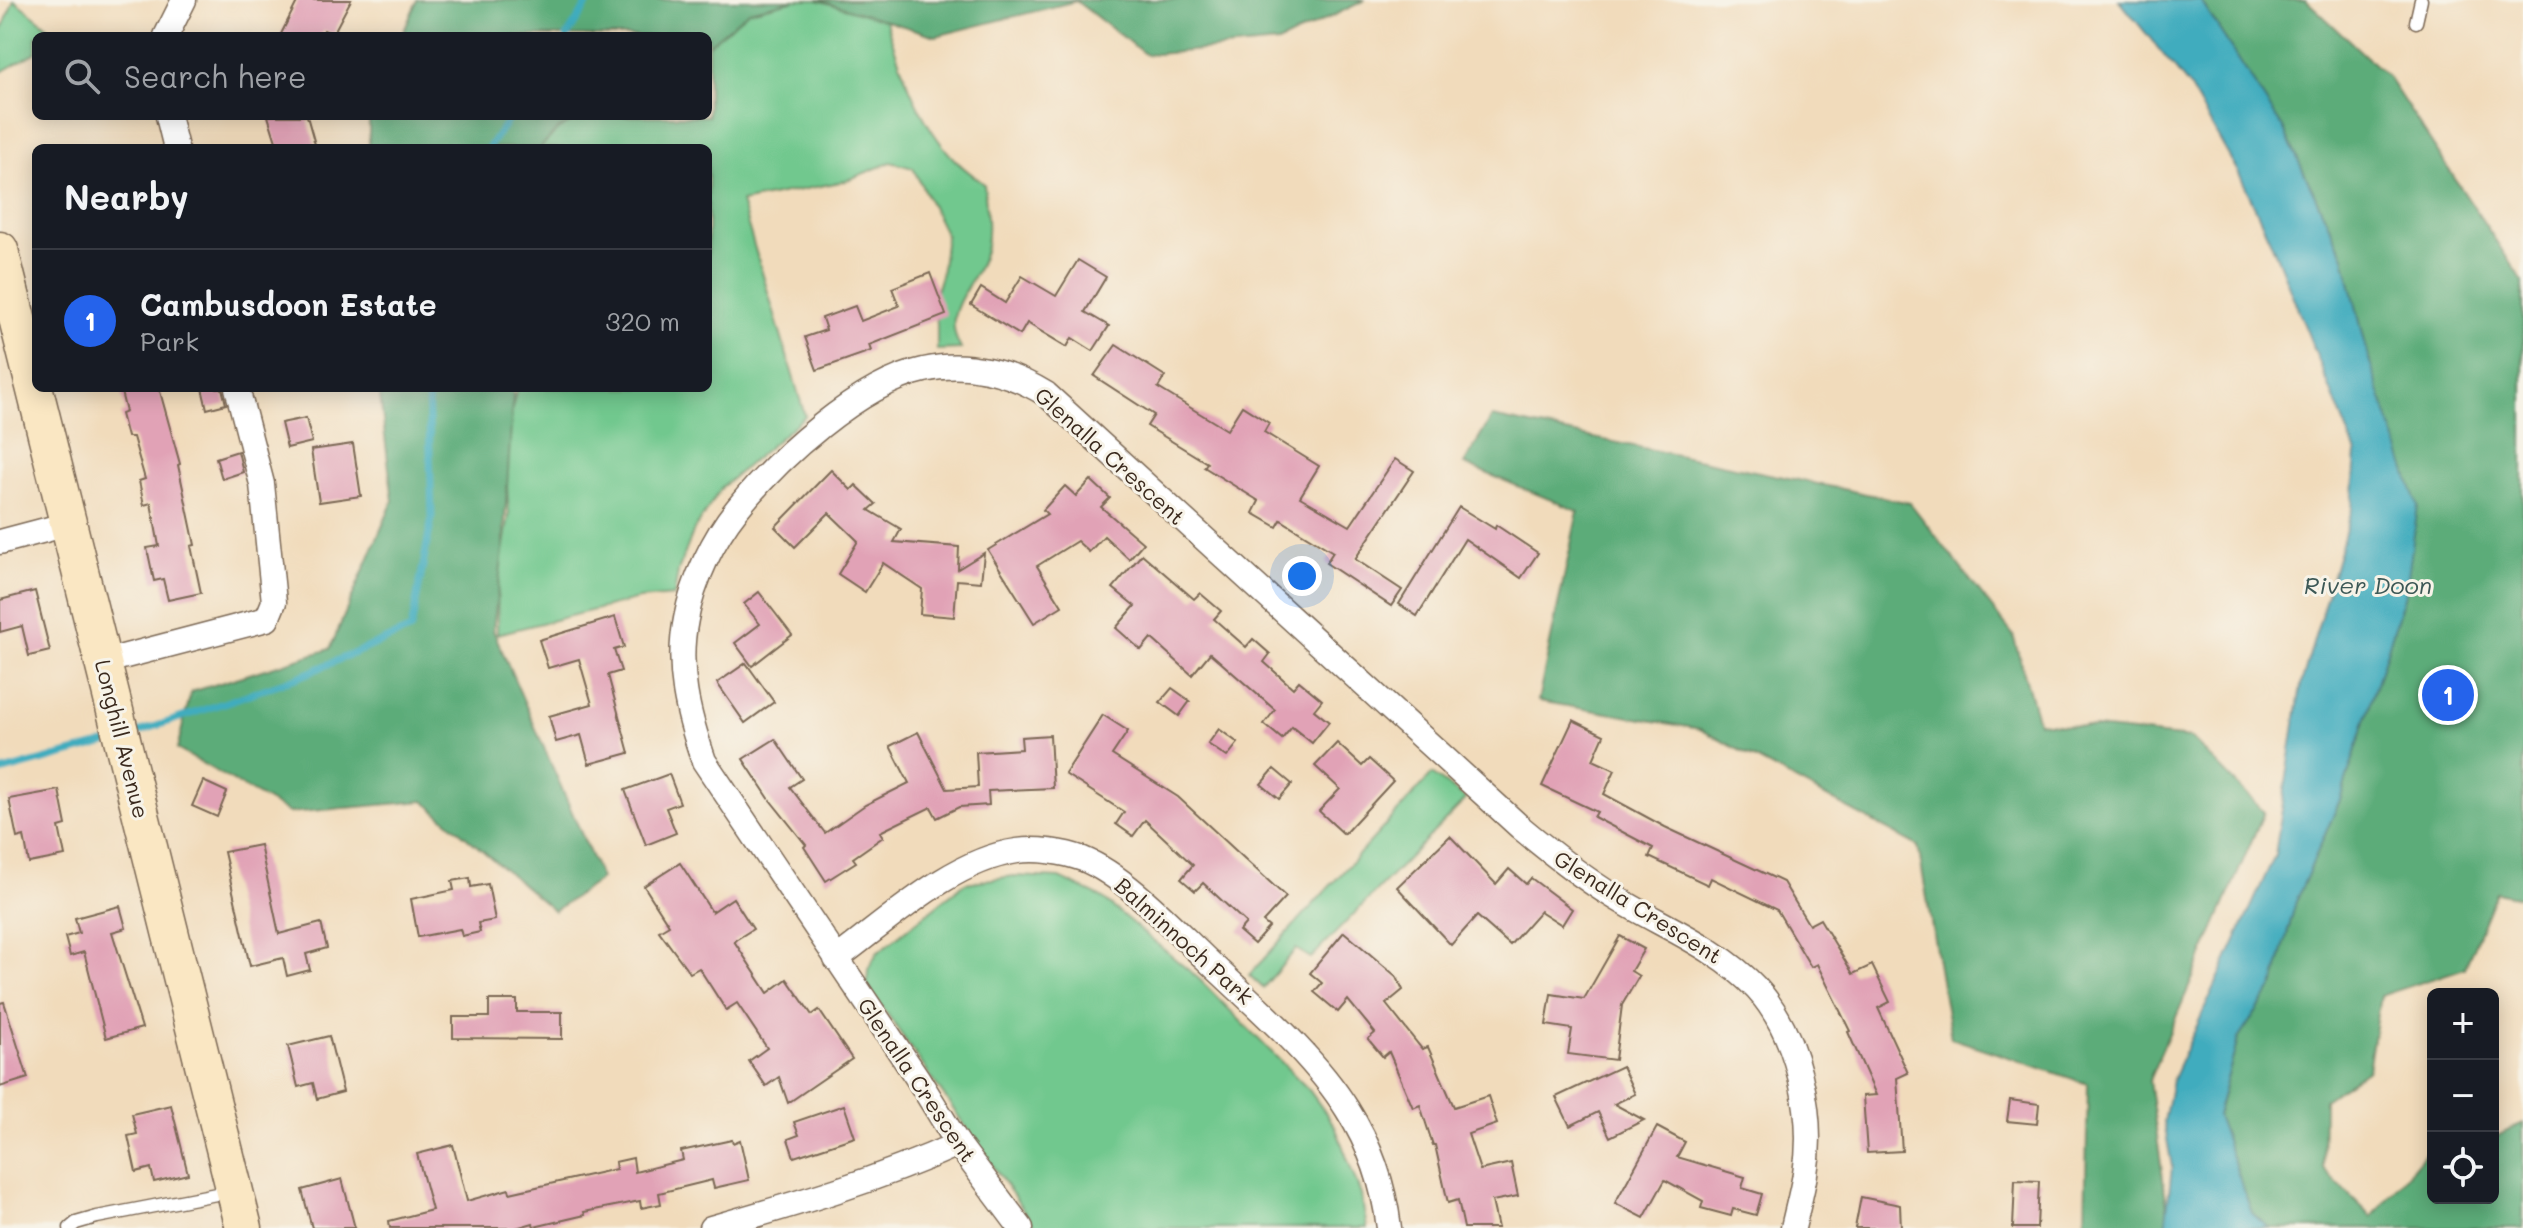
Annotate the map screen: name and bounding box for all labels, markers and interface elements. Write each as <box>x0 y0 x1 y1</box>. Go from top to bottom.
search box <box>32 32 712 120</box>
icon: search <box>60 54 104 98</box>
text: Search here <box>124 56 307 96</box>
text: Nearby <box>64 174 189 219</box>
text: Cambusdoon Estate <box>140 284 437 324</box>
text: 1 <box>84 304 96 338</box>
text: 320 m <box>605 304 680 338</box>
text: Park <box>140 324 199 358</box>
street label: Glenalla Crescent <box>1029 380 1192 531</box>
your location <box>1282 556 1322 596</box>
water label: River Doon <box>2304 569 2432 600</box>
street label: Longhill Avenue <box>89 656 156 821</box>
pin: 1 <box>2422 665 2474 725</box>
street label: Glenalla Crescent <box>1549 843 1728 970</box>
street label: Balminnoch Park <box>1109 871 1260 1011</box>
map controls <box>2427 988 2499 1204</box>
button: + <box>2427 988 2499 1060</box>
street label: Glenalla Crescent <box>852 992 983 1168</box>
button: − <box>2427 1060 2499 1132</box>
button: locate <box>2427 1132 2499 1204</box>

